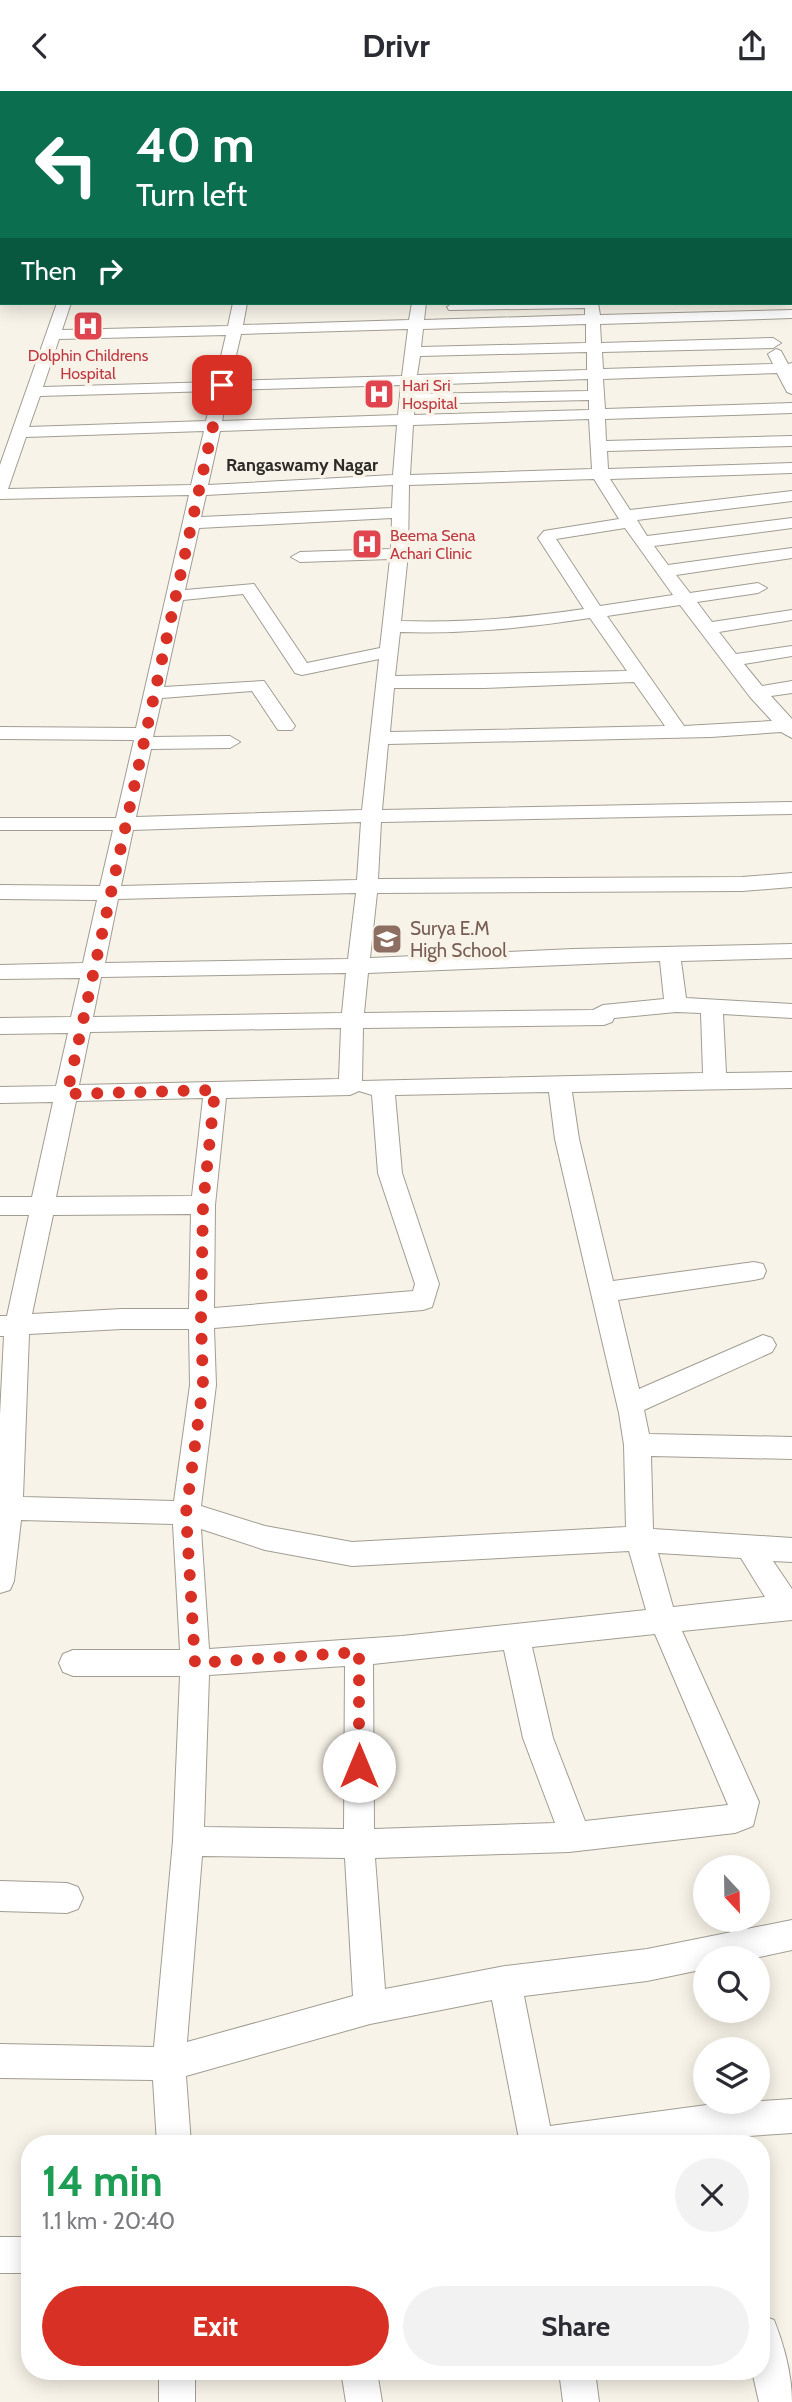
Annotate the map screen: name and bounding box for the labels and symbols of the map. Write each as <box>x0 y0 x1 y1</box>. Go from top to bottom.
hospital icon: Dolphin Childrens Hospital <box>71 309 105 343</box>
place label: Dolphin Childrens Hospital <box>28 346 149 383</box>
pin <box>192 355 252 415</box>
place label: Hari Sri Hospital <box>402 376 458 413</box>
hospital icon: Hari Sri Hospital <box>362 377 396 411</box>
district label: Rangaswamy Nagar <box>226 454 378 476</box>
place label: Beema Sena Achari Clinic <box>390 526 476 563</box>
hospital icon: Beema Sena Achari Clinic <box>350 527 384 561</box>
place label: Surya E.M High School <box>410 917 507 962</box>
school or university icon: Surya E.M High School <box>370 922 404 956</box>
position arrow <box>322 1729 396 1803</box>
north arrow <box>693 1855 770 1932</box>

